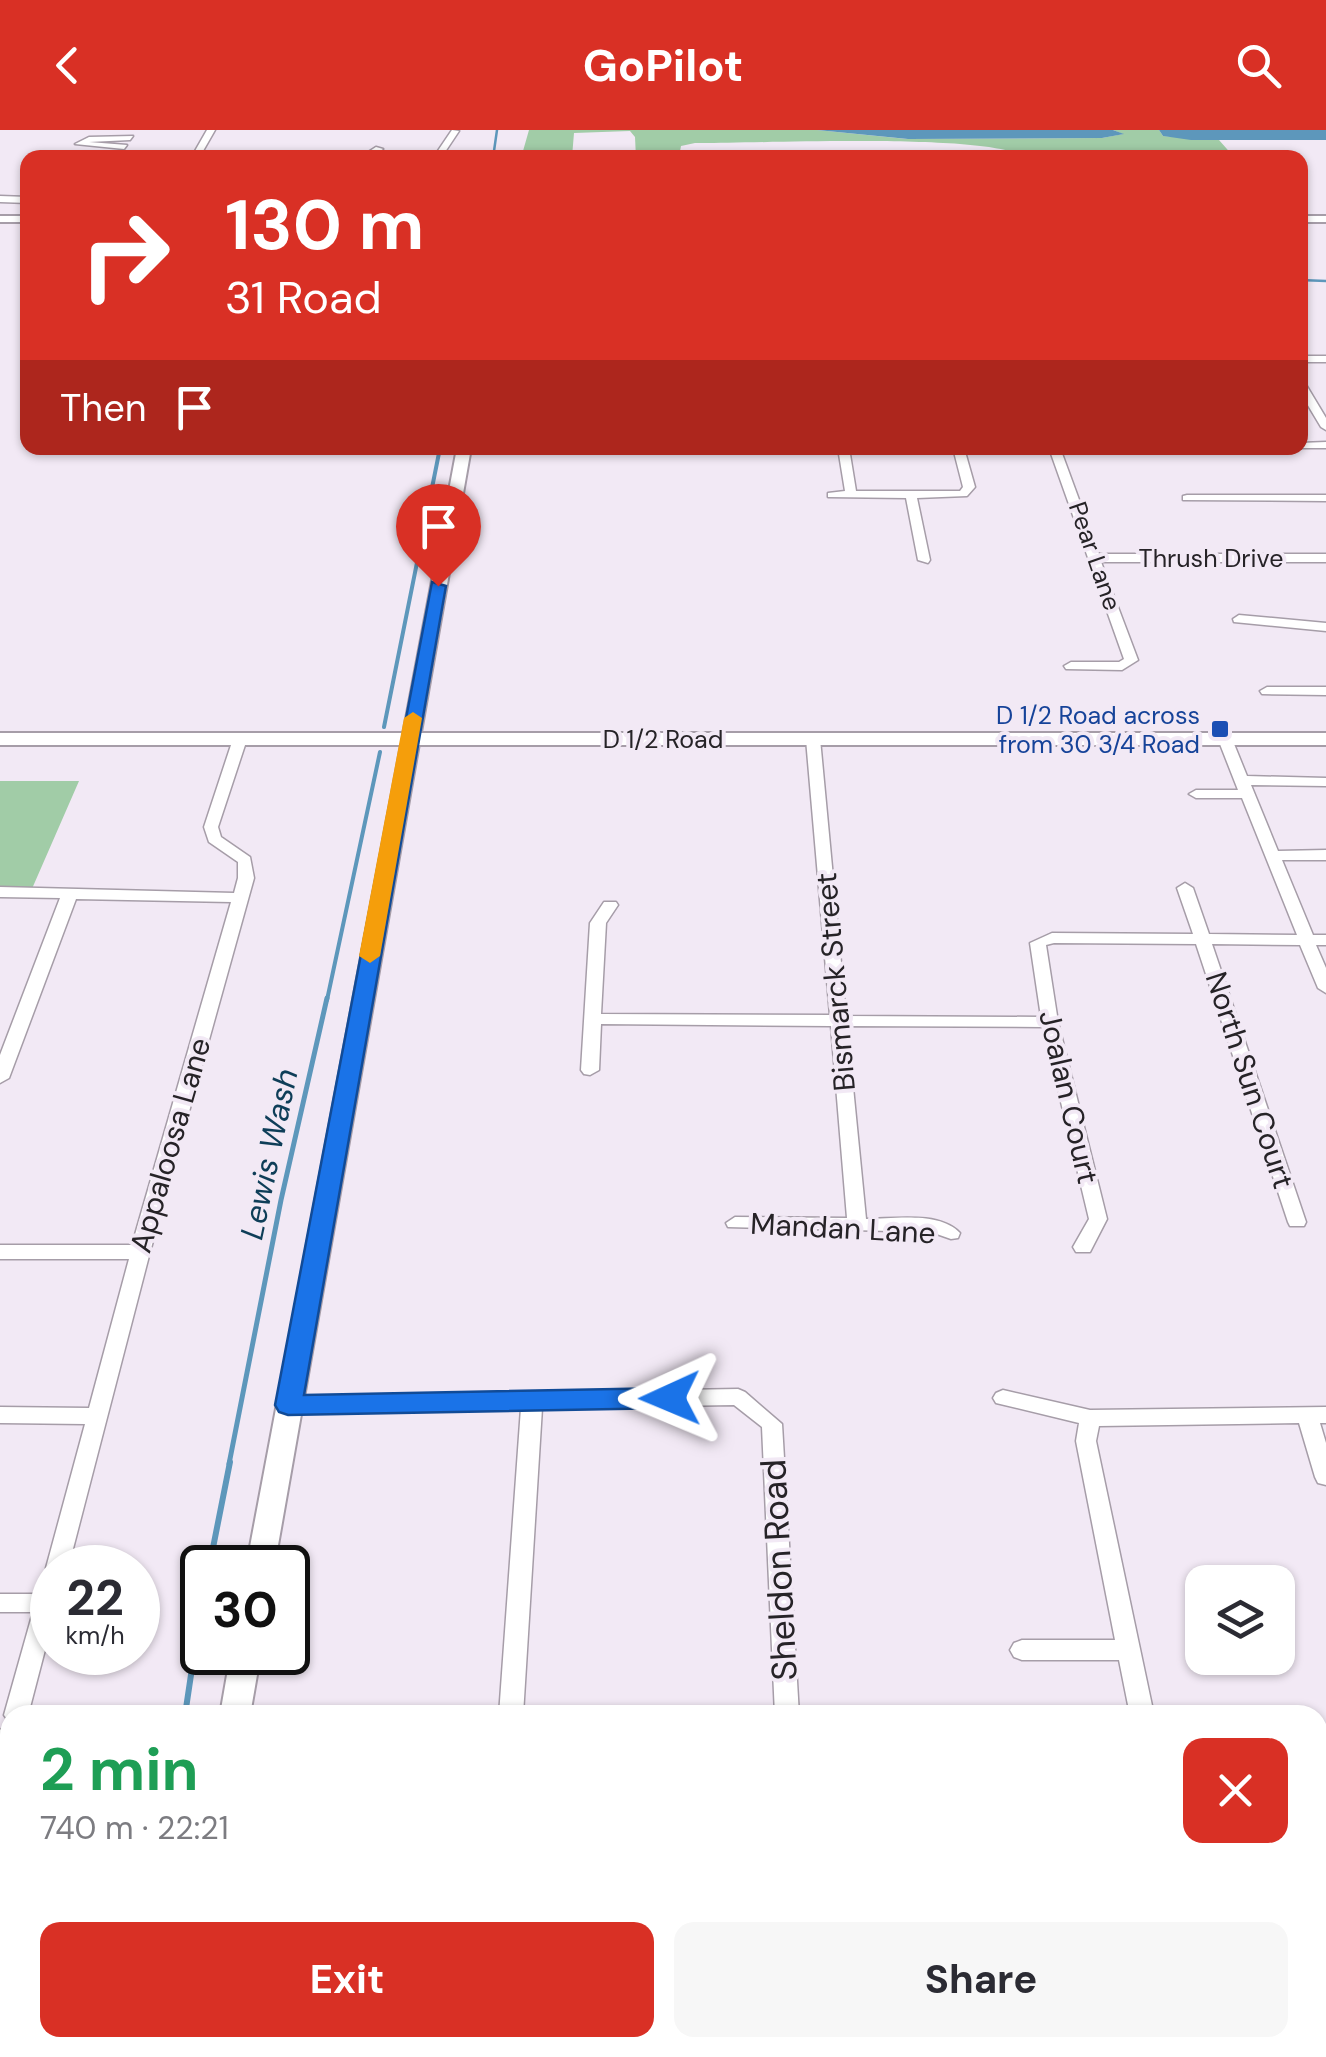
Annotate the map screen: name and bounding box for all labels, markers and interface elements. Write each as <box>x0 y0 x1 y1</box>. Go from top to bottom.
text: GoPilot <box>583 36 743 95</box>
icon: back <box>40 38 95 93</box>
icon: search <box>1231 38 1286 93</box>
text: 130 m <box>225 180 424 271</box>
icon: right <box>60 190 190 320</box>
text: 31 Road <box>225 268 382 327</box>
icon: arrive <box>167 380 222 435</box>
text: Then <box>60 383 147 433</box>
pin <box>396 484 481 587</box>
street label: Pear Lane <box>1061 497 1129 615</box>
icon: arrive <box>411 499 466 554</box>
street label: Thrush Drive <box>1139 542 1283 575</box>
place label: D 1/2 Road across from 30 3/4 Road <box>996 699 1200 761</box>
marker: D 1/2 Road across from 30 3/4 Road <box>1209 718 1231 740</box>
street label: D 1/2 Road <box>603 723 723 756</box>
street label: Bismarck Street <box>806 871 864 1093</box>
street label: North Sun Court <box>1197 967 1303 1193</box>
street label: Joalan Court <box>1030 1007 1108 1187</box>
street label: Appaloosa Lane <box>121 1033 219 1257</box>
water label: Lewis Wash <box>230 1065 308 1243</box>
street label: Mandan Lane <box>749 1204 937 1252</box>
position arrow <box>618 1346 722 1450</box>
street label: Sheldon Road <box>750 1458 808 1682</box>
speed limit sign: 30 <box>180 1545 310 1675</box>
text: 22 <box>66 1565 124 1631</box>
map controls <box>1185 1565 1295 1675</box>
button: layers <box>1185 1565 1295 1675</box>
text: km/h <box>65 1619 125 1652</box>
text: 2 min <box>40 1730 199 1809</box>
button: close <box>1183 1738 1288 1843</box>
text: 740 m · 22:21 <box>40 1807 229 1849</box>
button: Exit <box>40 1922 654 2037</box>
button: Share <box>674 1922 1288 2037</box>

